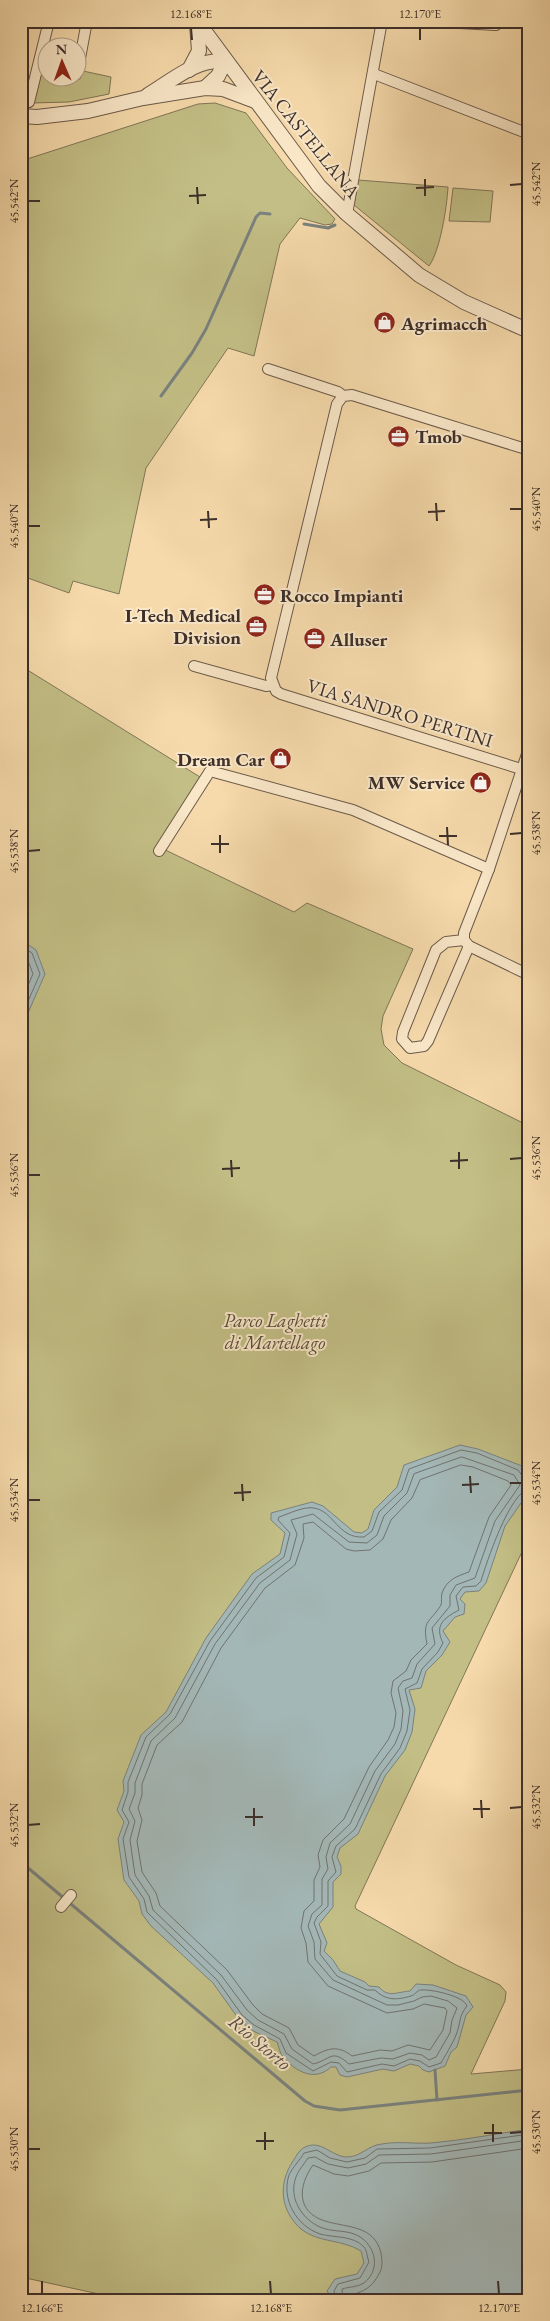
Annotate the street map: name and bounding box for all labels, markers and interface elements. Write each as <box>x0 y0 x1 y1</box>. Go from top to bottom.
text: 12.168°E <box>170 6 212 22</box>
text: 12.170°E <box>399 6 441 22</box>
north arrow <box>38 38 88 88</box>
text: N <box>56 40 68 58</box>
street label: VIA CASTELLANA <box>246 64 366 204</box>
text: 45.542°N <box>528 161 544 206</box>
text: 45.542°N <box>6 178 22 223</box>
shop icon: Agrimacch <box>373 311 397 335</box>
place label: Agrimacch <box>400 311 488 336</box>
office icon: Tmob <box>387 424 411 448</box>
place label: Tmob <box>415 424 462 449</box>
text: 45.540°N <box>528 486 544 531</box>
text: 45.540°N <box>6 503 22 548</box>
office icon: Rocco Impianti <box>252 583 276 607</box>
place label: Rocco Impianti <box>280 583 404 608</box>
place label: I-Tech Medical Division <box>125 603 242 650</box>
office icon: I-Tech Medical Division <box>245 614 269 638</box>
office icon: Alluser <box>302 627 326 651</box>
place label: Alluser <box>329 627 388 652</box>
street label: VIA SANDRO PERTINI <box>304 673 496 753</box>
place label: Dream Car <box>177 747 265 772</box>
shop icon: Dream Car <box>269 747 293 771</box>
place label: MW Service <box>368 770 465 795</box>
shop icon: MW Service <box>469 770 493 794</box>
text: 45.538°N <box>528 810 544 855</box>
text: 45.538°N <box>6 828 22 873</box>
text: 45.536°N <box>528 1135 544 1180</box>
text: 45.536°N <box>6 1152 22 1197</box>
park label: Parco Laghetti di Martellago <box>224 1308 328 1355</box>
text: 45.534°N <box>528 1460 544 1505</box>
text: 45.534°N <box>6 1477 22 1522</box>
text: 45.532°N <box>528 1784 544 1829</box>
text: 45.532°N <box>6 1802 22 1847</box>
water label: Rio Storto <box>223 2008 297 2076</box>
text: 45.530°N <box>528 2109 544 2154</box>
text: 45.530°N <box>6 2126 22 2171</box>
text: 12.166°E <box>21 2300 63 2316</box>
text: 12.168°E <box>250 2300 292 2316</box>
text: 12.170°E <box>478 2300 520 2316</box>

